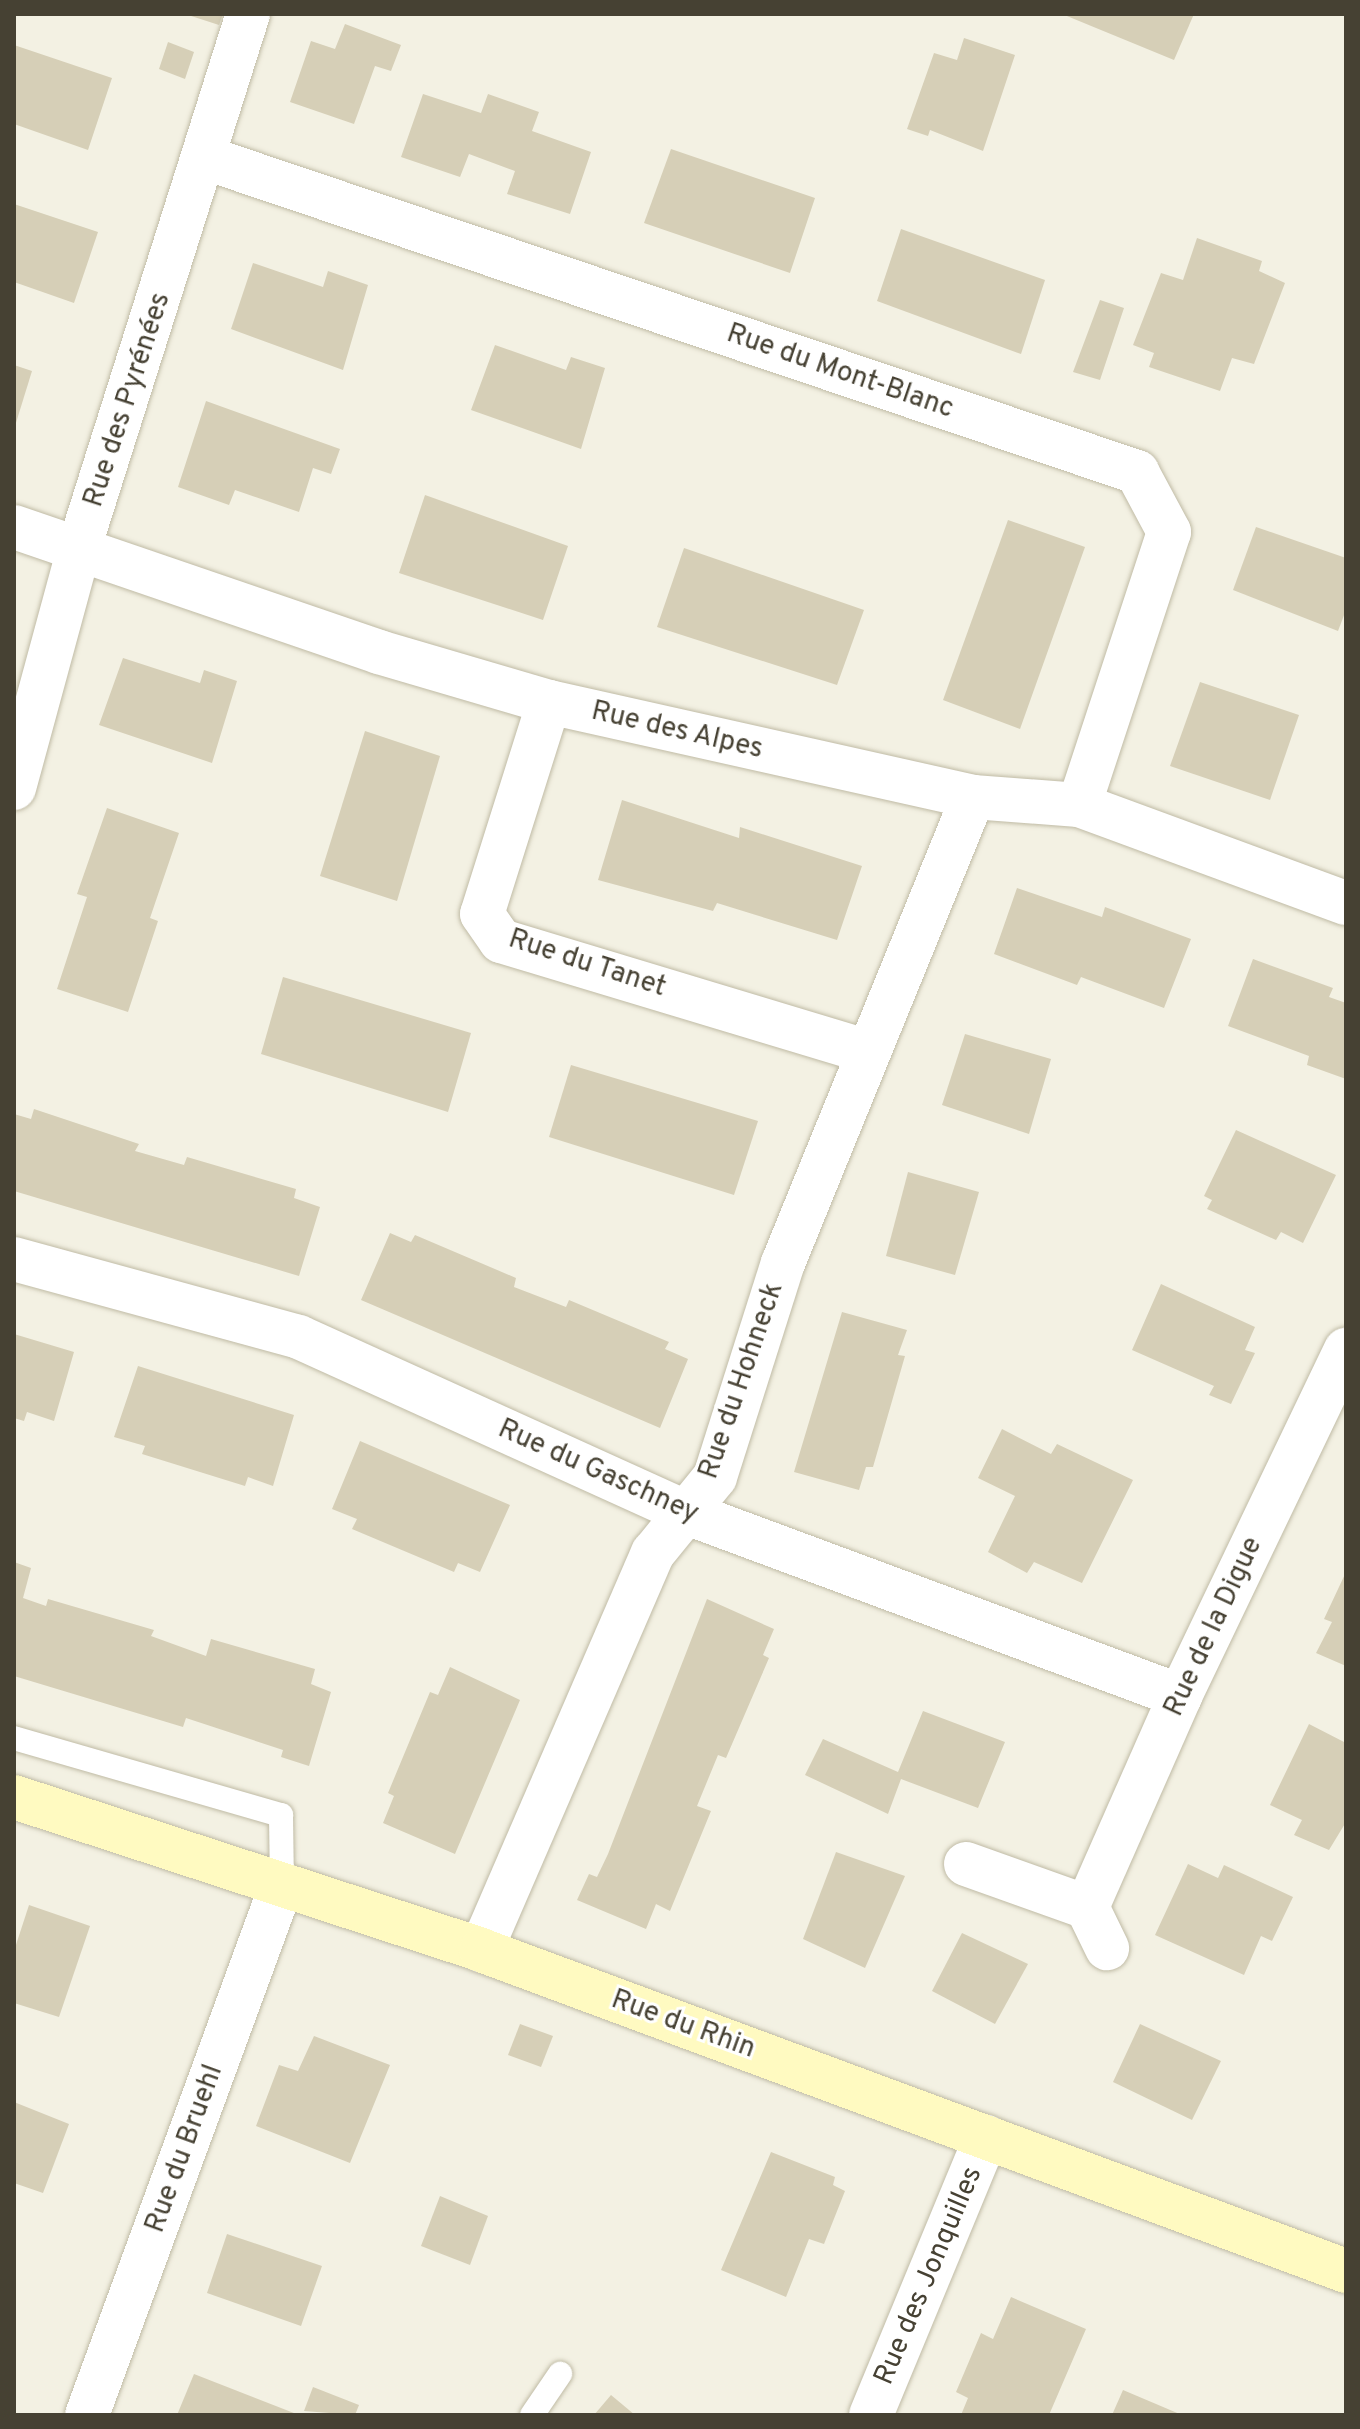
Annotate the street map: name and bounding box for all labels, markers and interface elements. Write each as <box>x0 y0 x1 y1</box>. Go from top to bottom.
street label: Rue des Pyrénées <box>77 288 179 512</box>
street label: Rue du Mont-Blanc <box>722 317 958 427</box>
street label: Rue des Alpes <box>587 695 767 767</box>
street label: Rue du Tanet <box>503 923 671 1005</box>
street label: Rue du Hohneck <box>693 1278 791 1484</box>
street label: Rue du Gaschney <box>492 1413 704 1531</box>
street label: Rue de la Digue <box>1158 1532 1270 1722</box>
street label: Rue du Rhin <box>606 1983 760 2067</box>
street label: Rue du Bruehl <box>139 2060 231 2238</box>
street label: Rue des Jonquilles <box>868 2162 990 2390</box>

